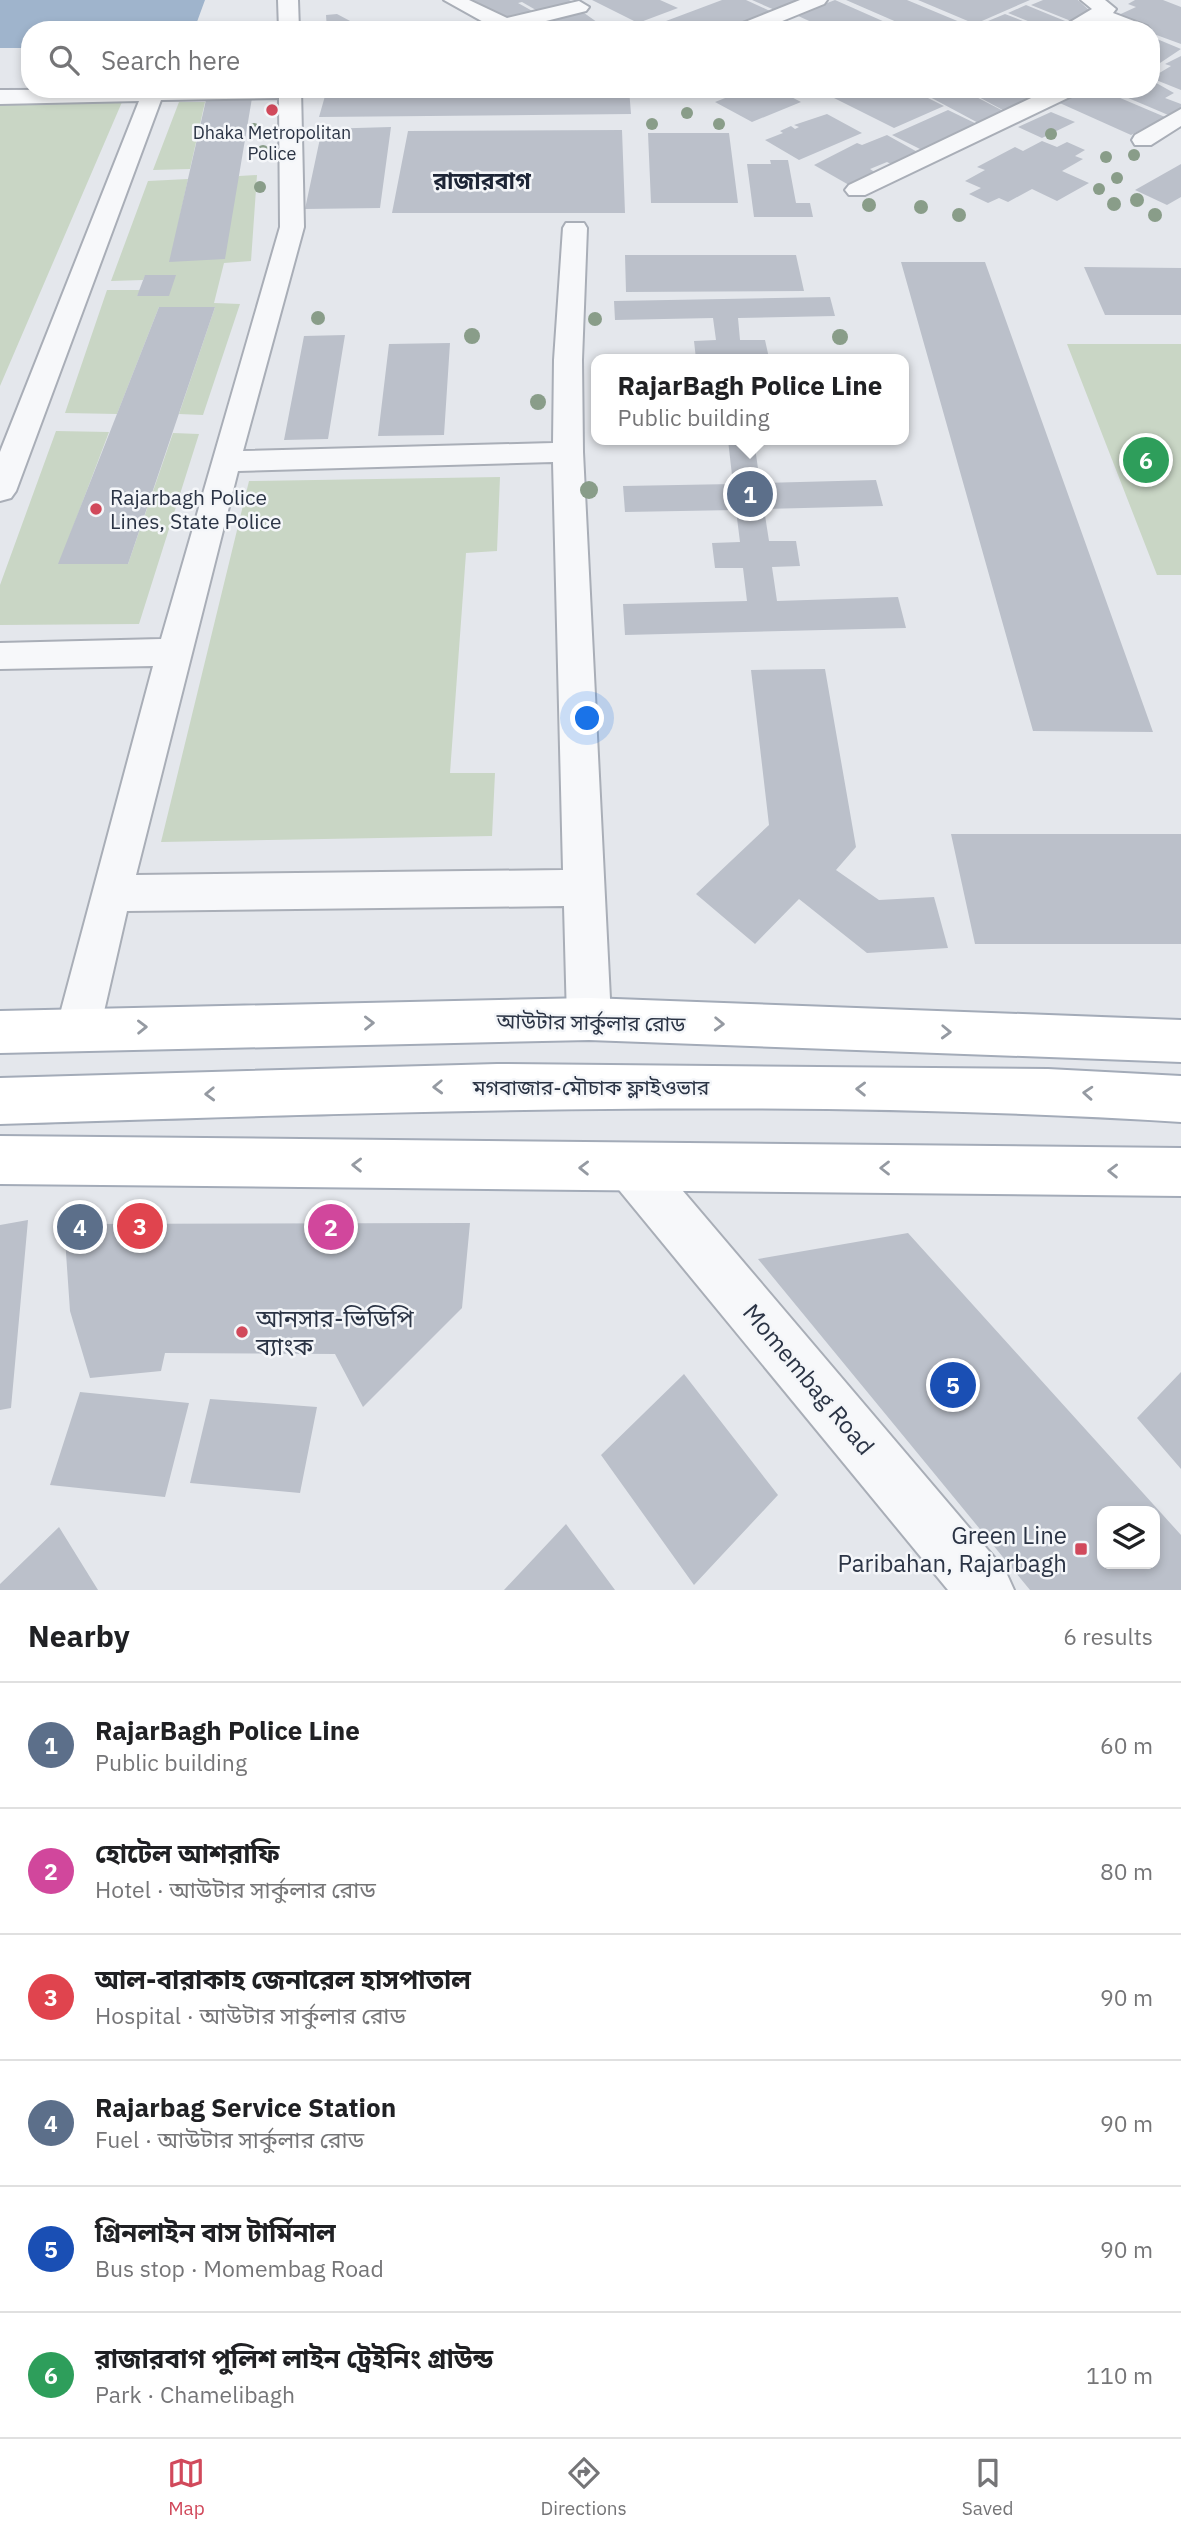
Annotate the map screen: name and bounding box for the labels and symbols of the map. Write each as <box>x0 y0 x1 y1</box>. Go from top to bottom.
marker: Dhaka Metropolitan Police <box>264 102 280 118</box>
place label: Dhaka Metropolitan Police <box>193 121 351 165</box>
district label: রাজারবাগ <box>432 165 532 195</box>
pin: 6 <box>1123 434 1169 486</box>
pin: 1 <box>727 468 773 520</box>
place label: Rajarbagh Police Lines, State Police <box>110 483 282 535</box>
marker: Rajarbagh Police Lines, State Police <box>88 501 104 517</box>
your location <box>570 701 604 735</box>
street label: আউটার সার্কুলার রোড <box>496 1006 687 1038</box>
one-way arrow <box>364 1015 375 1031</box>
one-way arrow <box>714 1016 725 1031</box>
one-way arrow <box>136 1020 147 1035</box>
one-way arrow <box>941 1025 952 1040</box>
street label: মগবাজার-মৌচাক ফ্লাইওভার <box>472 1073 710 1101</box>
one-way arrow <box>432 1080 443 1095</box>
one-way arrow <box>855 1081 866 1097</box>
one-way arrow <box>1083 1086 1094 1101</box>
one-way arrow <box>204 1087 215 1102</box>
one-way arrow <box>351 1157 362 1173</box>
one-way arrow <box>579 1160 589 1176</box>
one-way arrow <box>880 1160 890 1176</box>
one-way arrow <box>1107 1163 1118 1178</box>
pin: 3 <box>117 1200 163 1252</box>
pin: 4 <box>57 1201 103 1253</box>
pin: 2 <box>308 1201 354 1253</box>
street label: Momembag Road <box>736 1297 882 1461</box>
place label: আনসার-ভিডিপি ব্যাংক <box>255 1302 415 1362</box>
marker: আনসার-ভিডিপি ব্যাংক <box>234 1324 250 1340</box>
pin: 5 <box>930 1359 976 1411</box>
place label: Green Line Paribahan, Rajarbagh <box>837 1519 1067 1579</box>
marker: Green Line Paribahan, Rajarbagh <box>1073 1541 1089 1557</box>

